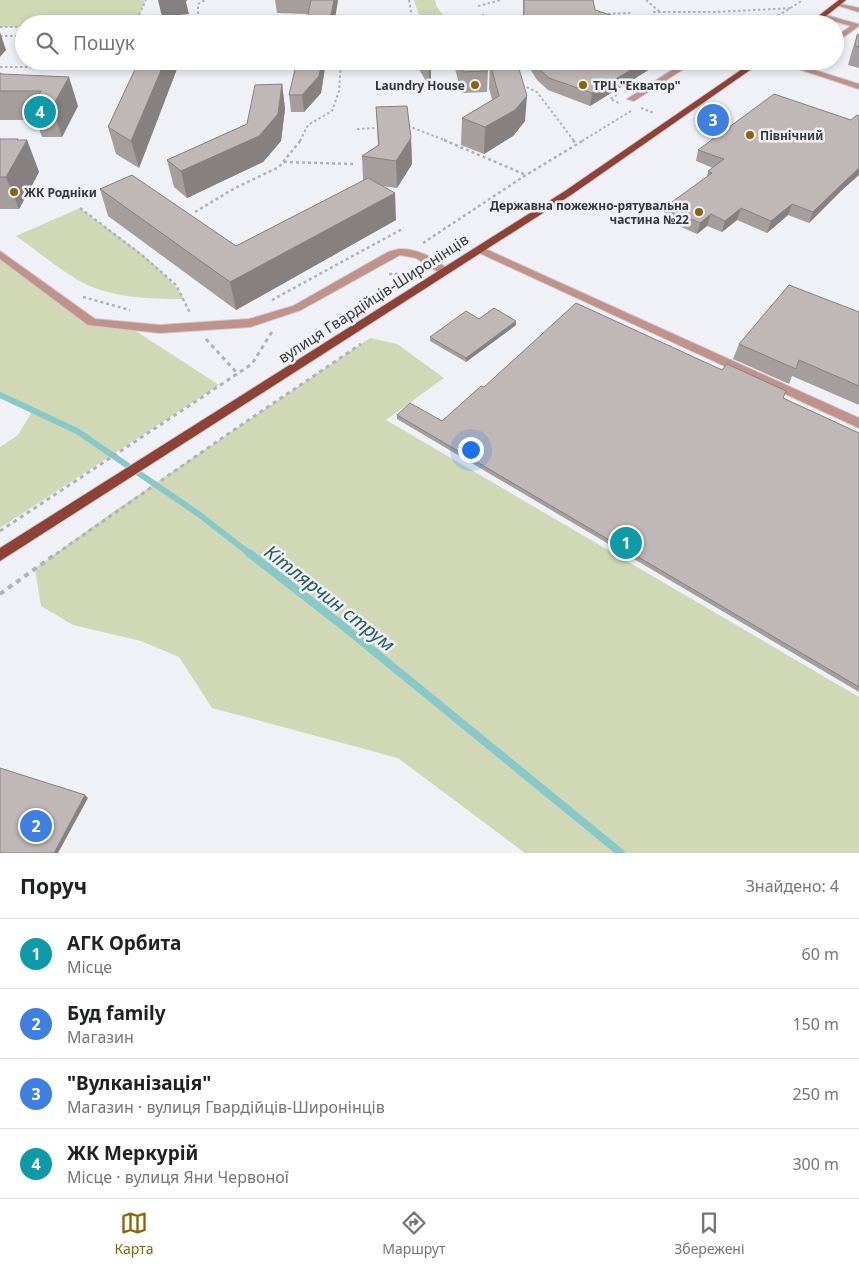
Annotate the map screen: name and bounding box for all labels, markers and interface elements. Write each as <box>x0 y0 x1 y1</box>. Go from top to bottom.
search box <box>15 15 844 70</box>
icon: search <box>33 29 61 57</box>
text: Пошук <box>73 30 135 56</box>
place label: Laundry House <box>375 77 465 94</box>
place label: ТРЦ "Екватор" <box>593 77 681 94</box>
marker: Laundry House <box>469 79 481 91</box>
marker: ТРЦ "Екватор" <box>577 79 589 91</box>
pin: 4 <box>24 93 56 131</box>
pin: 3 <box>697 101 729 139</box>
place label: Північний <box>760 127 823 144</box>
marker: Північний <box>744 129 756 141</box>
place label: ЖК Родніки <box>24 184 97 201</box>
marker: ЖК Родніки <box>8 186 20 198</box>
place label: Державна пожежно-рятувальна частина №22 <box>490 197 689 228</box>
marker: Державна пожежно-рятувальна частина №22 <box>693 206 705 218</box>
street label: вулиця Гвардійців-Широнінців <box>274 229 472 367</box>
your location <box>458 437 484 463</box>
pin: 1 <box>610 524 642 562</box>
water label: Кітлярчин струм <box>259 539 401 657</box>
pin: 2 <box>20 807 52 845</box>
text: Поруч <box>20 872 87 900</box>
text: Знайдено: 4 <box>746 875 839 897</box>
text: АГК Орбита <box>67 930 181 956</box>
text: 1 <box>31 943 41 965</box>
text: 60 m <box>802 943 839 965</box>
text: Місце <box>67 956 112 978</box>
text: Буд family <box>67 1000 166 1026</box>
text: 2 <box>31 1013 41 1035</box>
text: 150 m <box>792 1013 839 1035</box>
text: Магазин <box>67 1026 134 1048</box>
text: "Вулканізація" <box>67 1070 211 1096</box>
text: 3 <box>31 1083 41 1105</box>
text: 250 m <box>792 1083 839 1105</box>
text: Магазин · вулиця Гвардійців-Широнінців <box>67 1096 385 1118</box>
text: ЖК Меркурій <box>67 1140 198 1166</box>
text: 4 <box>31 1153 41 1175</box>
text: 300 m <box>792 1153 839 1175</box>
text: Місце · вулиця Яни Червоної <box>67 1166 289 1188</box>
tab: Карта <box>114 1209 153 1258</box>
tab: Маршрут <box>382 1209 445 1258</box>
tab: Збережені <box>674 1209 745 1258</box>

